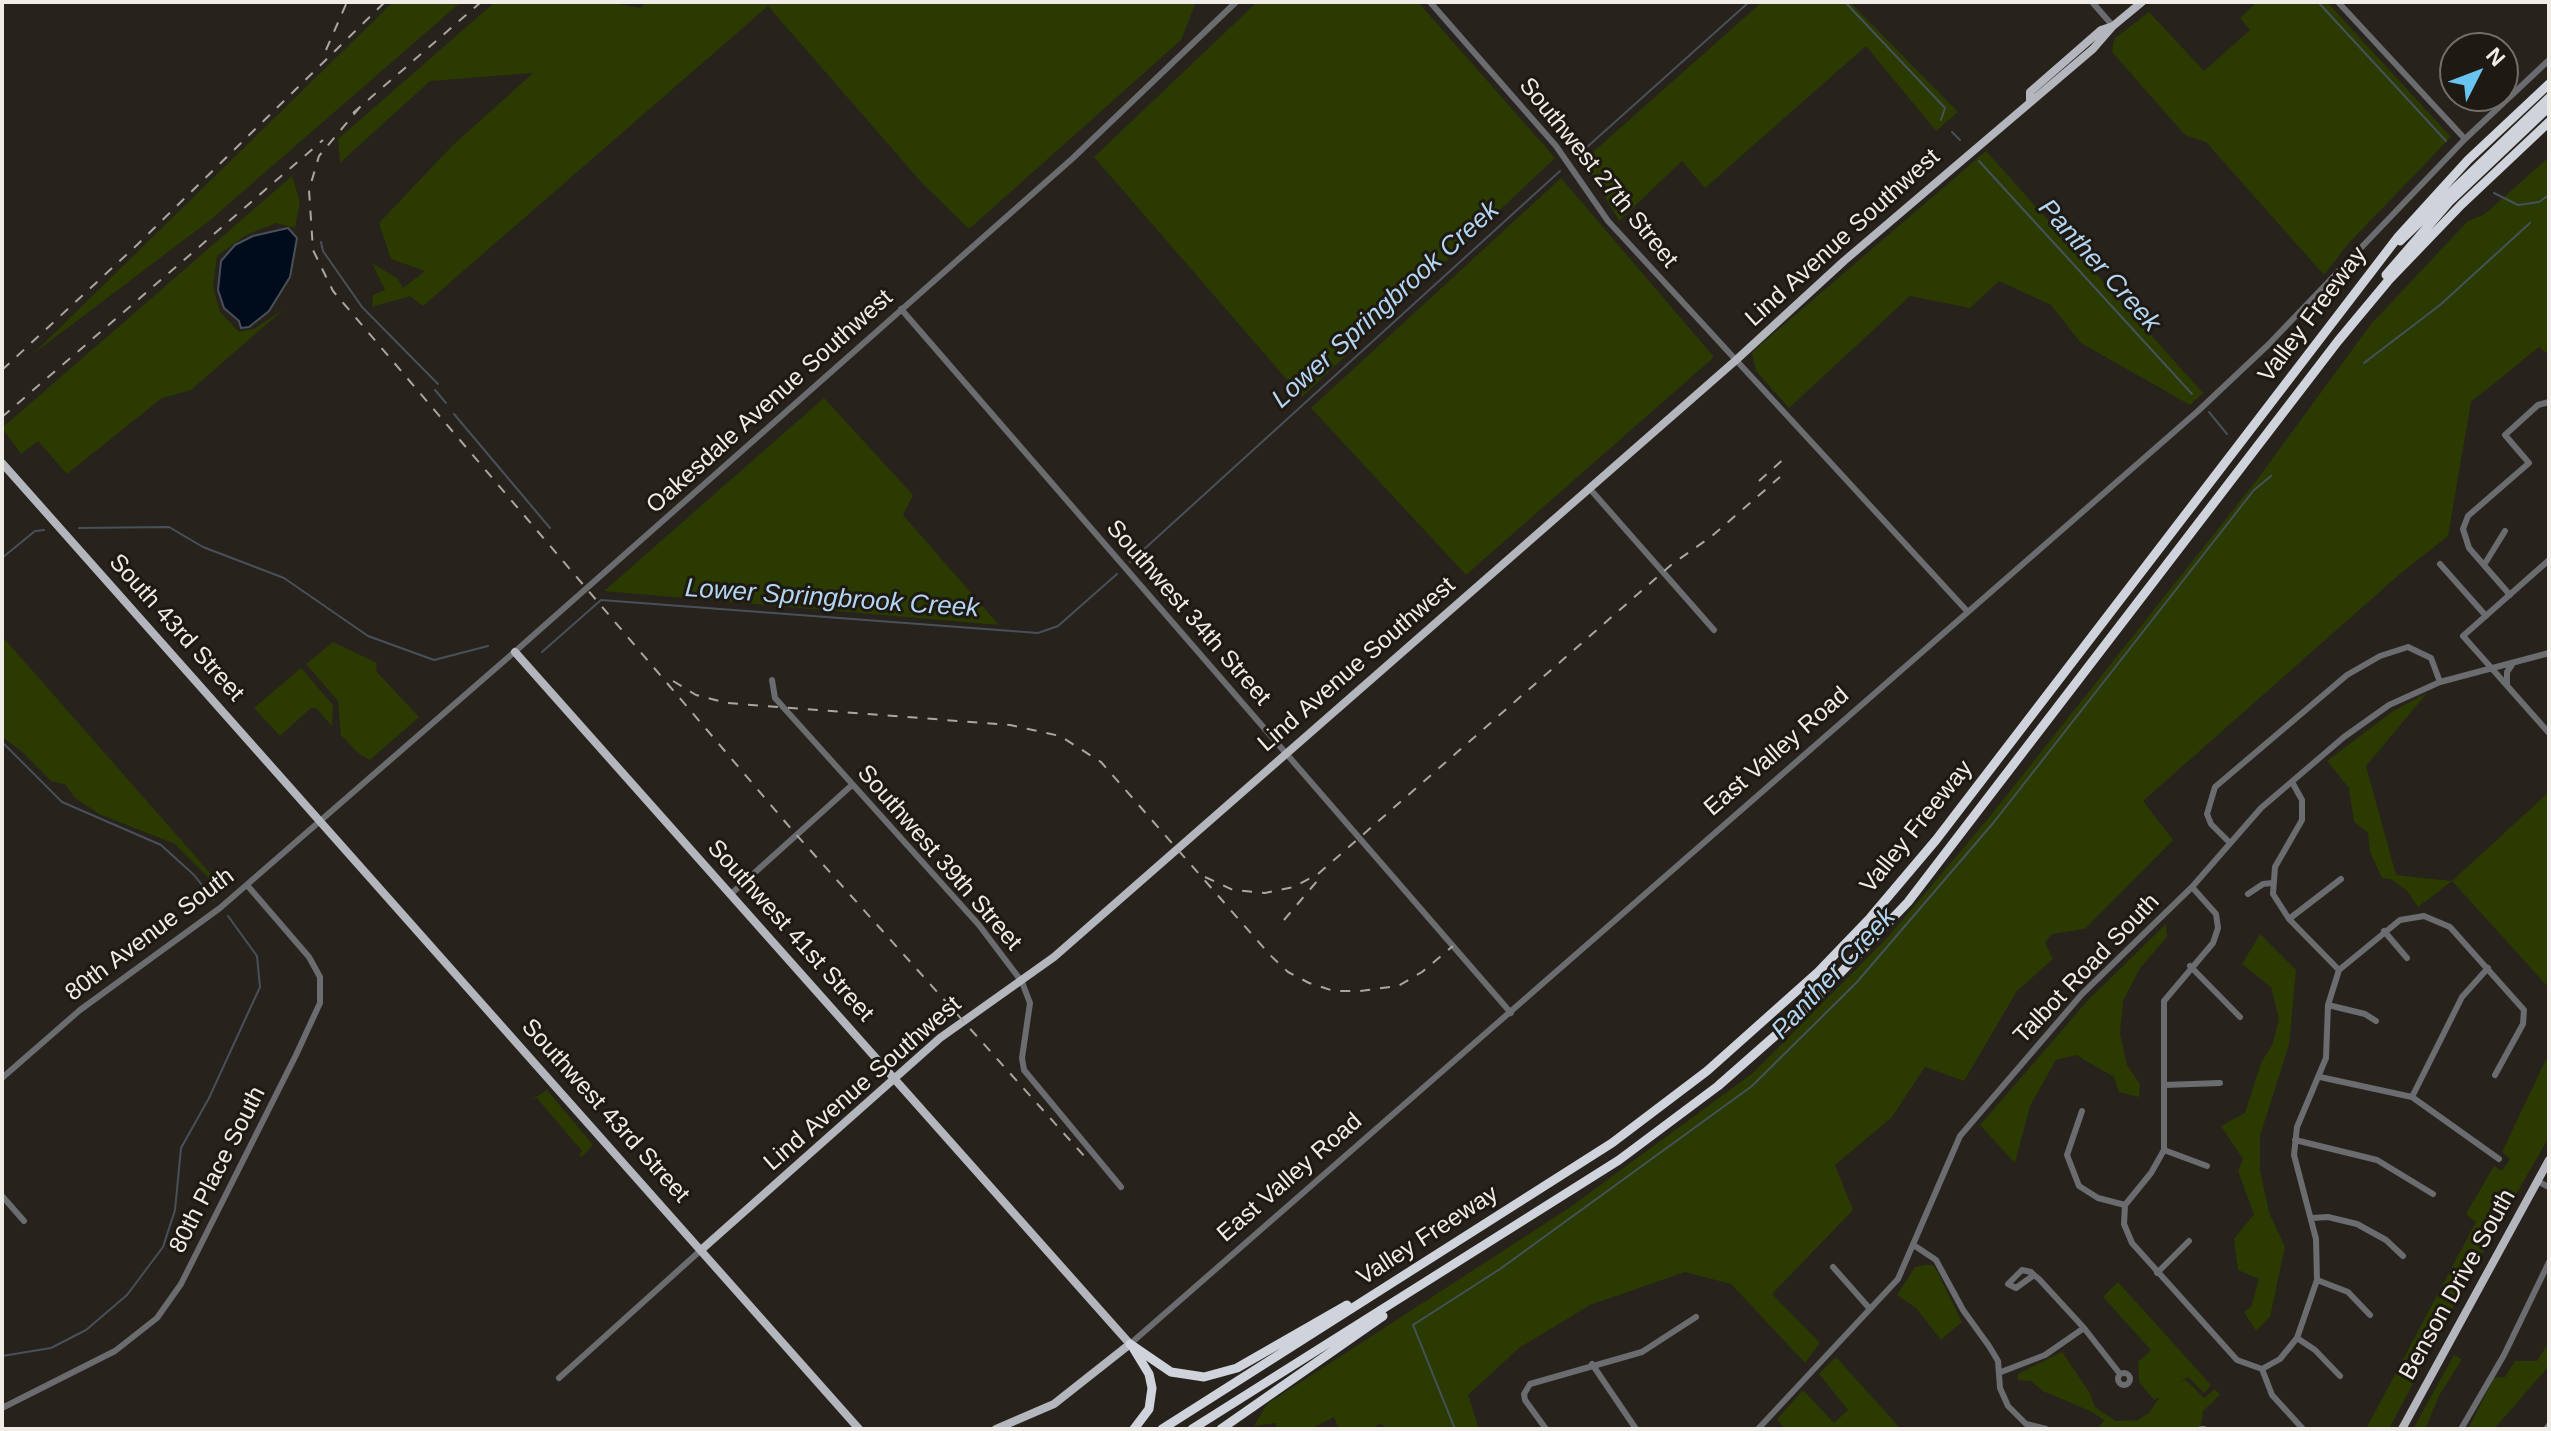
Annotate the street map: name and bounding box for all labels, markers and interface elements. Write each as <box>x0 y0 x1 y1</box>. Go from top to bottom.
north arrow <box>2439 32 2519 112</box>
text: N <box>2481 43 2510 71</box>
street label: Southwest 27th Street <box>1513 72 1683 274</box>
street label: Lind Avenue Southwest <box>1740 143 1946 333</box>
water label: Panther Creek <box>2031 193 2167 339</box>
water label: Lower Springbrook Creek <box>1266 195 1506 415</box>
street label: Valley Freeway <box>2253 242 2373 388</box>
street label: Oakesdale Avenue Southwest <box>641 284 899 520</box>
street label: Southwest 34th Street <box>1100 514 1276 712</box>
street label: South 43rd Street <box>102 548 250 708</box>
street label: Lind Avenue Southwest <box>1253 572 1461 758</box>
water label: Lower Springbrook Creek <box>684 573 980 625</box>
street label: East Valley Road <box>1699 681 1855 823</box>
street label: Valley Freeway <box>1855 755 1979 899</box>
street label: Southwest 39th Street <box>851 759 1027 957</box>
street label: Southwest 41st Street <box>701 834 879 1028</box>
street label: 80th Avenue South <box>60 862 240 1008</box>
street label: Talbot Road South <box>2008 888 2166 1050</box>
water label: Panther Creek <box>1765 902 1903 1046</box>
street label: Lind Avenue Southwest <box>759 991 967 1177</box>
street label: Southwest 43rd Street <box>515 1013 695 1209</box>
street label: 80th Place South <box>164 1082 272 1258</box>
street label: East Valley Road <box>1212 1107 1368 1249</box>
street label: Valley Freeway <box>1352 1180 1504 1292</box>
street label: Benson Drive South <box>2394 1185 2522 1385</box>

